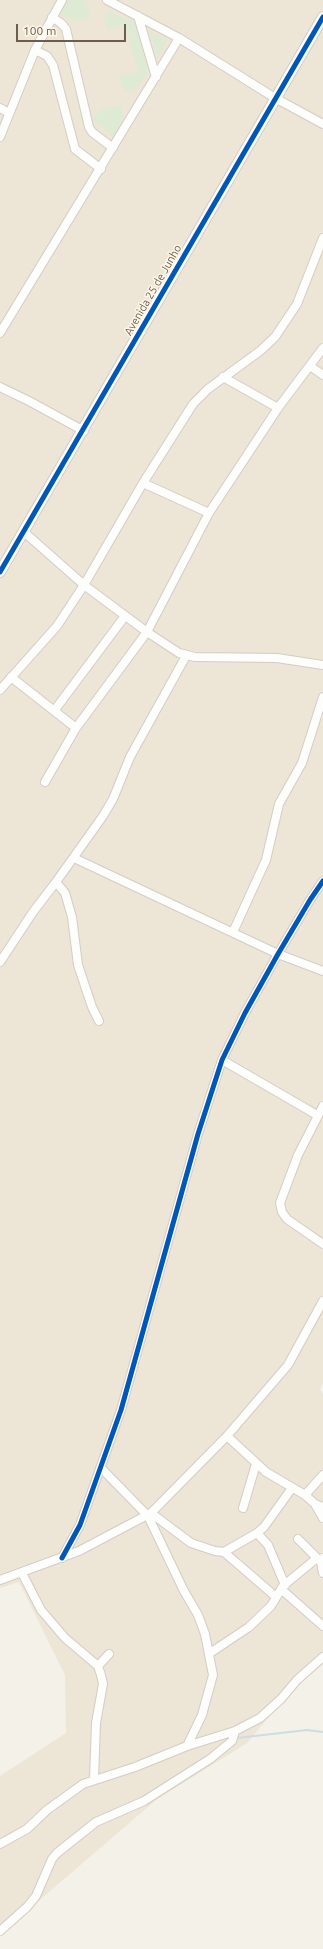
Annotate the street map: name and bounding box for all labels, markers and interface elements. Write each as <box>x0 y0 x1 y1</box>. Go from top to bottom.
scale bar <box>18 16 128 42</box>
text: 100 m <box>23 24 56 37</box>
street label: Avenida 25 de Junho <box>122 242 184 338</box>

